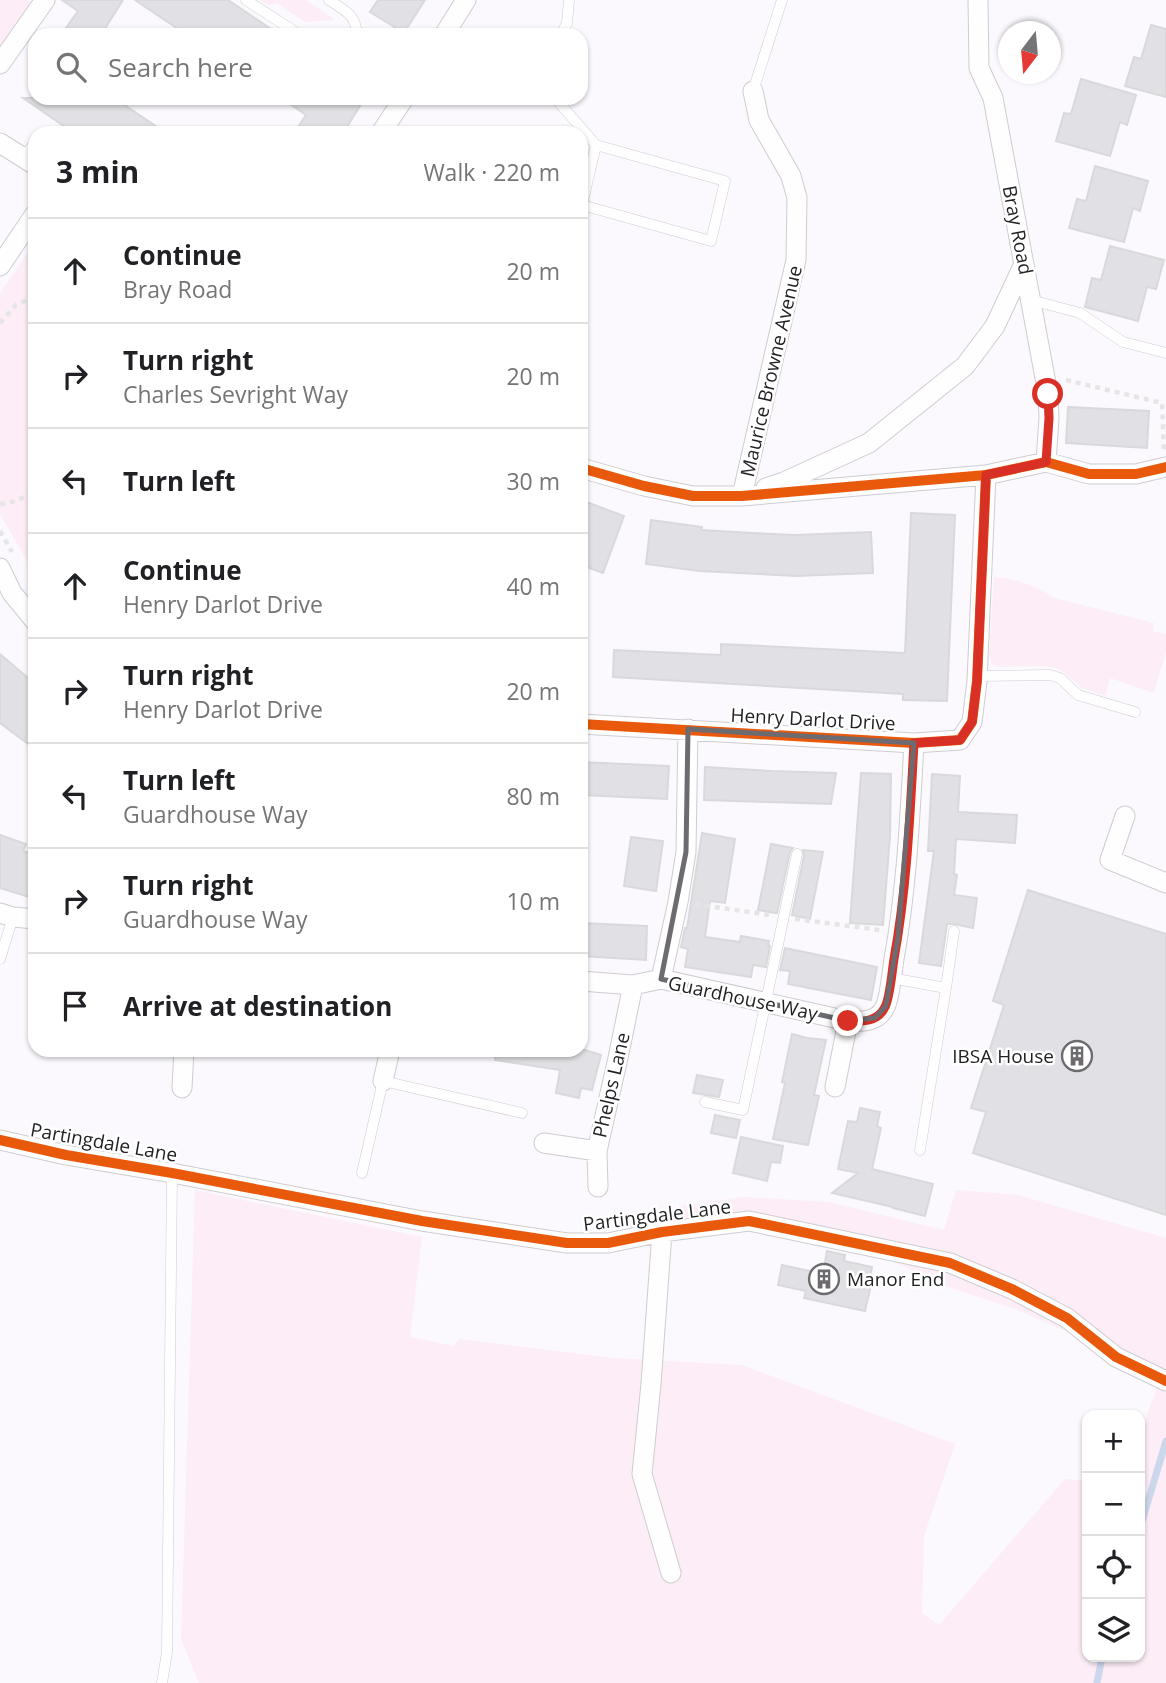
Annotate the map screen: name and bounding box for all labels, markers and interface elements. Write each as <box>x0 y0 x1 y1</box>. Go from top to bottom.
north arrow <box>998 21 1061 84</box>
search box <box>28 28 588 105</box>
icon: search <box>52 48 90 86</box>
text: Search here <box>108 49 253 85</box>
text: 3 min <box>56 151 139 192</box>
text: Walk · 220 m <box>423 156 560 188</box>
street label: Bray Road <box>997 183 1039 277</box>
text: Continue <box>123 237 242 273</box>
icon: ahead <box>56 252 94 290</box>
text: 20 m <box>506 255 560 287</box>
street label: Maurice Browne Avenue <box>734 263 808 479</box>
text: Bray Road <box>123 273 232 305</box>
text: Turn right <box>123 342 254 378</box>
icon: right <box>56 357 94 395</box>
text: 20 m <box>506 360 560 392</box>
text: Charles Sevright Way <box>123 378 348 410</box>
route start <box>1032 378 1063 409</box>
icon: left <box>56 462 94 500</box>
text: Turn left <box>123 463 235 499</box>
text: 30 m <box>506 465 560 497</box>
text: Continue <box>123 552 242 588</box>
icon: ahead <box>56 567 94 605</box>
text: 40 m <box>506 570 560 602</box>
text: Henry Darlot Drive <box>123 588 323 620</box>
text: Turn right <box>123 657 254 693</box>
icon: right <box>56 672 94 710</box>
text: 20 m <box>506 675 560 707</box>
text: Henry Darlot Drive <box>123 693 323 725</box>
street label: Henry Darlot Drive <box>730 702 896 736</box>
text: Turn left <box>123 762 235 798</box>
icon: left <box>56 777 94 815</box>
text: 80 m <box>506 780 560 812</box>
text: Guardhouse Way <box>123 798 308 830</box>
text: Turn right <box>123 867 254 903</box>
icon: right <box>56 882 94 920</box>
text: 10 m <box>506 885 560 917</box>
text: Guardhouse Way <box>123 903 308 935</box>
street label: Guardhouse Way <box>666 969 821 1027</box>
icon: arrive <box>56 987 94 1025</box>
text: Arrive at destination <box>123 988 392 1024</box>
route end <box>832 1005 863 1036</box>
street label: Phelps Lane <box>586 1030 636 1140</box>
building icon: IBSA House <box>1060 1039 1094 1073</box>
place label: IBSA House <box>952 1043 1054 1069</box>
street label: Partingdale Lane <box>29 1116 179 1168</box>
street label: Partingdale Lane <box>582 1193 732 1237</box>
building icon: Manor End <box>807 1262 841 1296</box>
place label: Manor End <box>847 1266 944 1292</box>
map controls <box>1082 1410 1145 1662</box>
button: + <box>1082 1410 1145 1473</box>
button: − <box>1082 1473 1145 1536</box>
button: locate <box>1082 1536 1145 1599</box>
button: layers <box>1082 1599 1145 1662</box>

